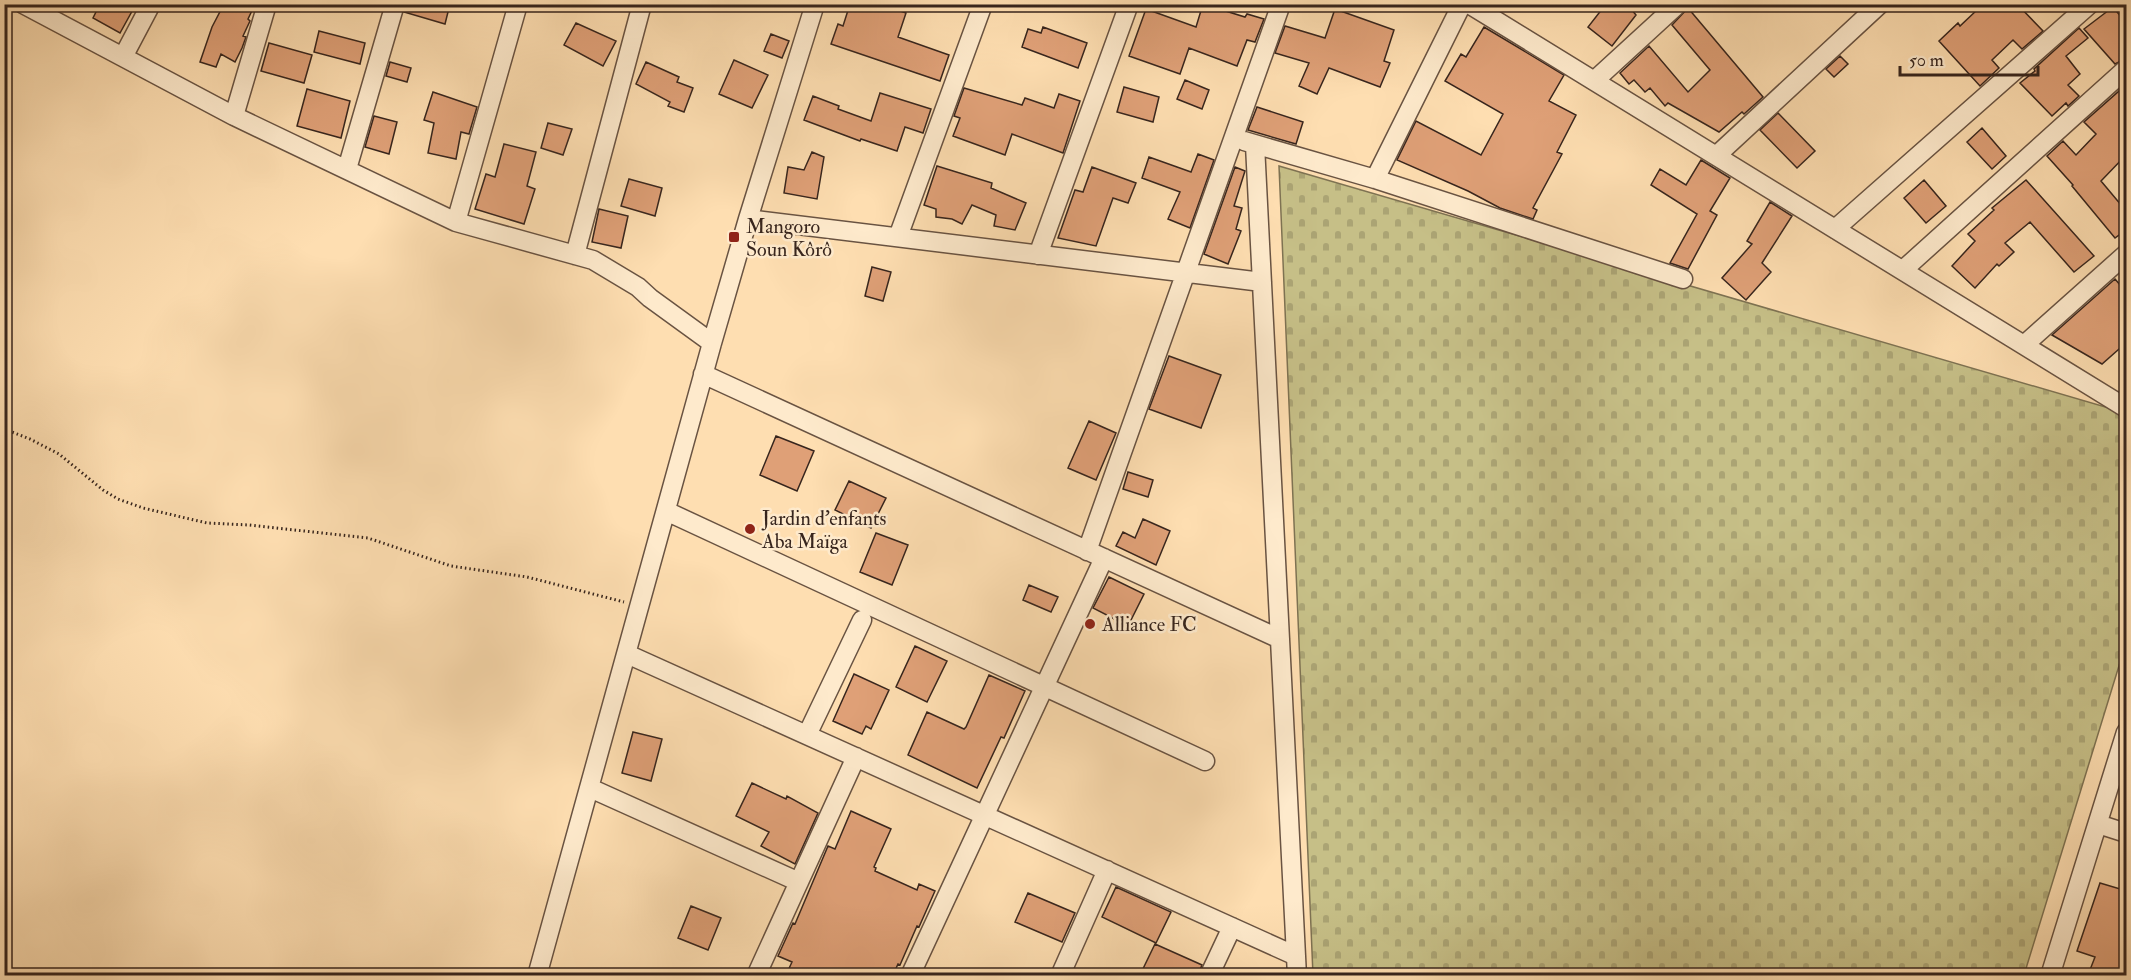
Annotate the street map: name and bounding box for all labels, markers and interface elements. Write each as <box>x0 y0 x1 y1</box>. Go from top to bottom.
scale bar <box>1900 39 2038 77</box>
text: 50 m <box>1909 49 1944 72</box>
place label: Mangoro Soun Kôrô <box>746 214 832 262</box>
marker: Mangoro Soun Kôrô <box>727 230 741 244</box>
place label: Jardin d'enfants Aba Maïga <box>761 506 886 554</box>
marker: Jardin d'enfants Aba Maïga <box>743 522 757 536</box>
place label: Alliance FC <box>1101 612 1197 637</box>
marker: Alliance FC <box>1083 617 1097 631</box>

